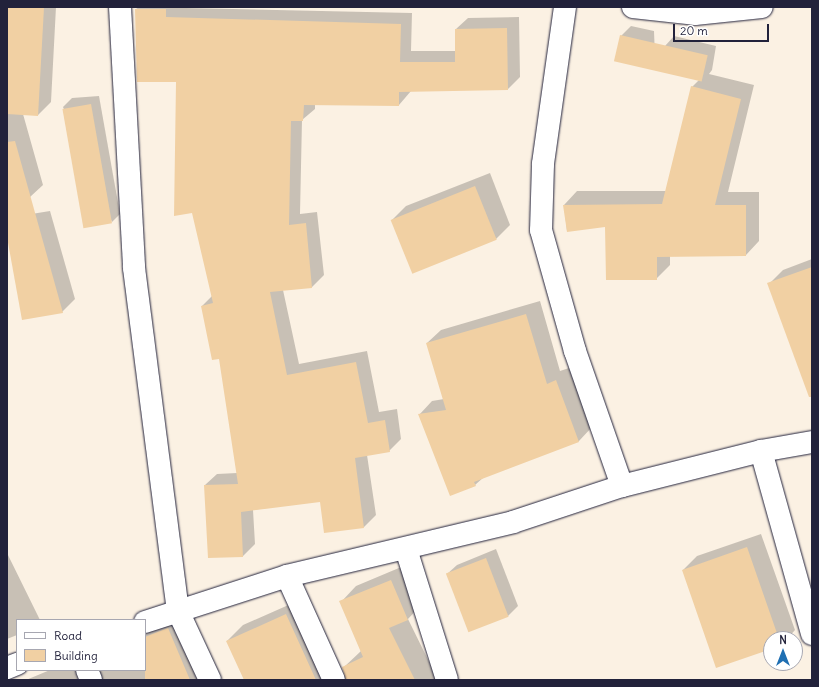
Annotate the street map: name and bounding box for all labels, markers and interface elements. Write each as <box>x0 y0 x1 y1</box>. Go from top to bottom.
scale bar <box>675 16 771 42</box>
text: 20 m <box>680 23 708 38</box>
legend <box>16 619 146 671</box>
text: Road <box>54 628 82 643</box>
north arrow <box>763 631 803 671</box>
text: N <box>779 633 787 647</box>
text: Building <box>54 648 98 663</box>

